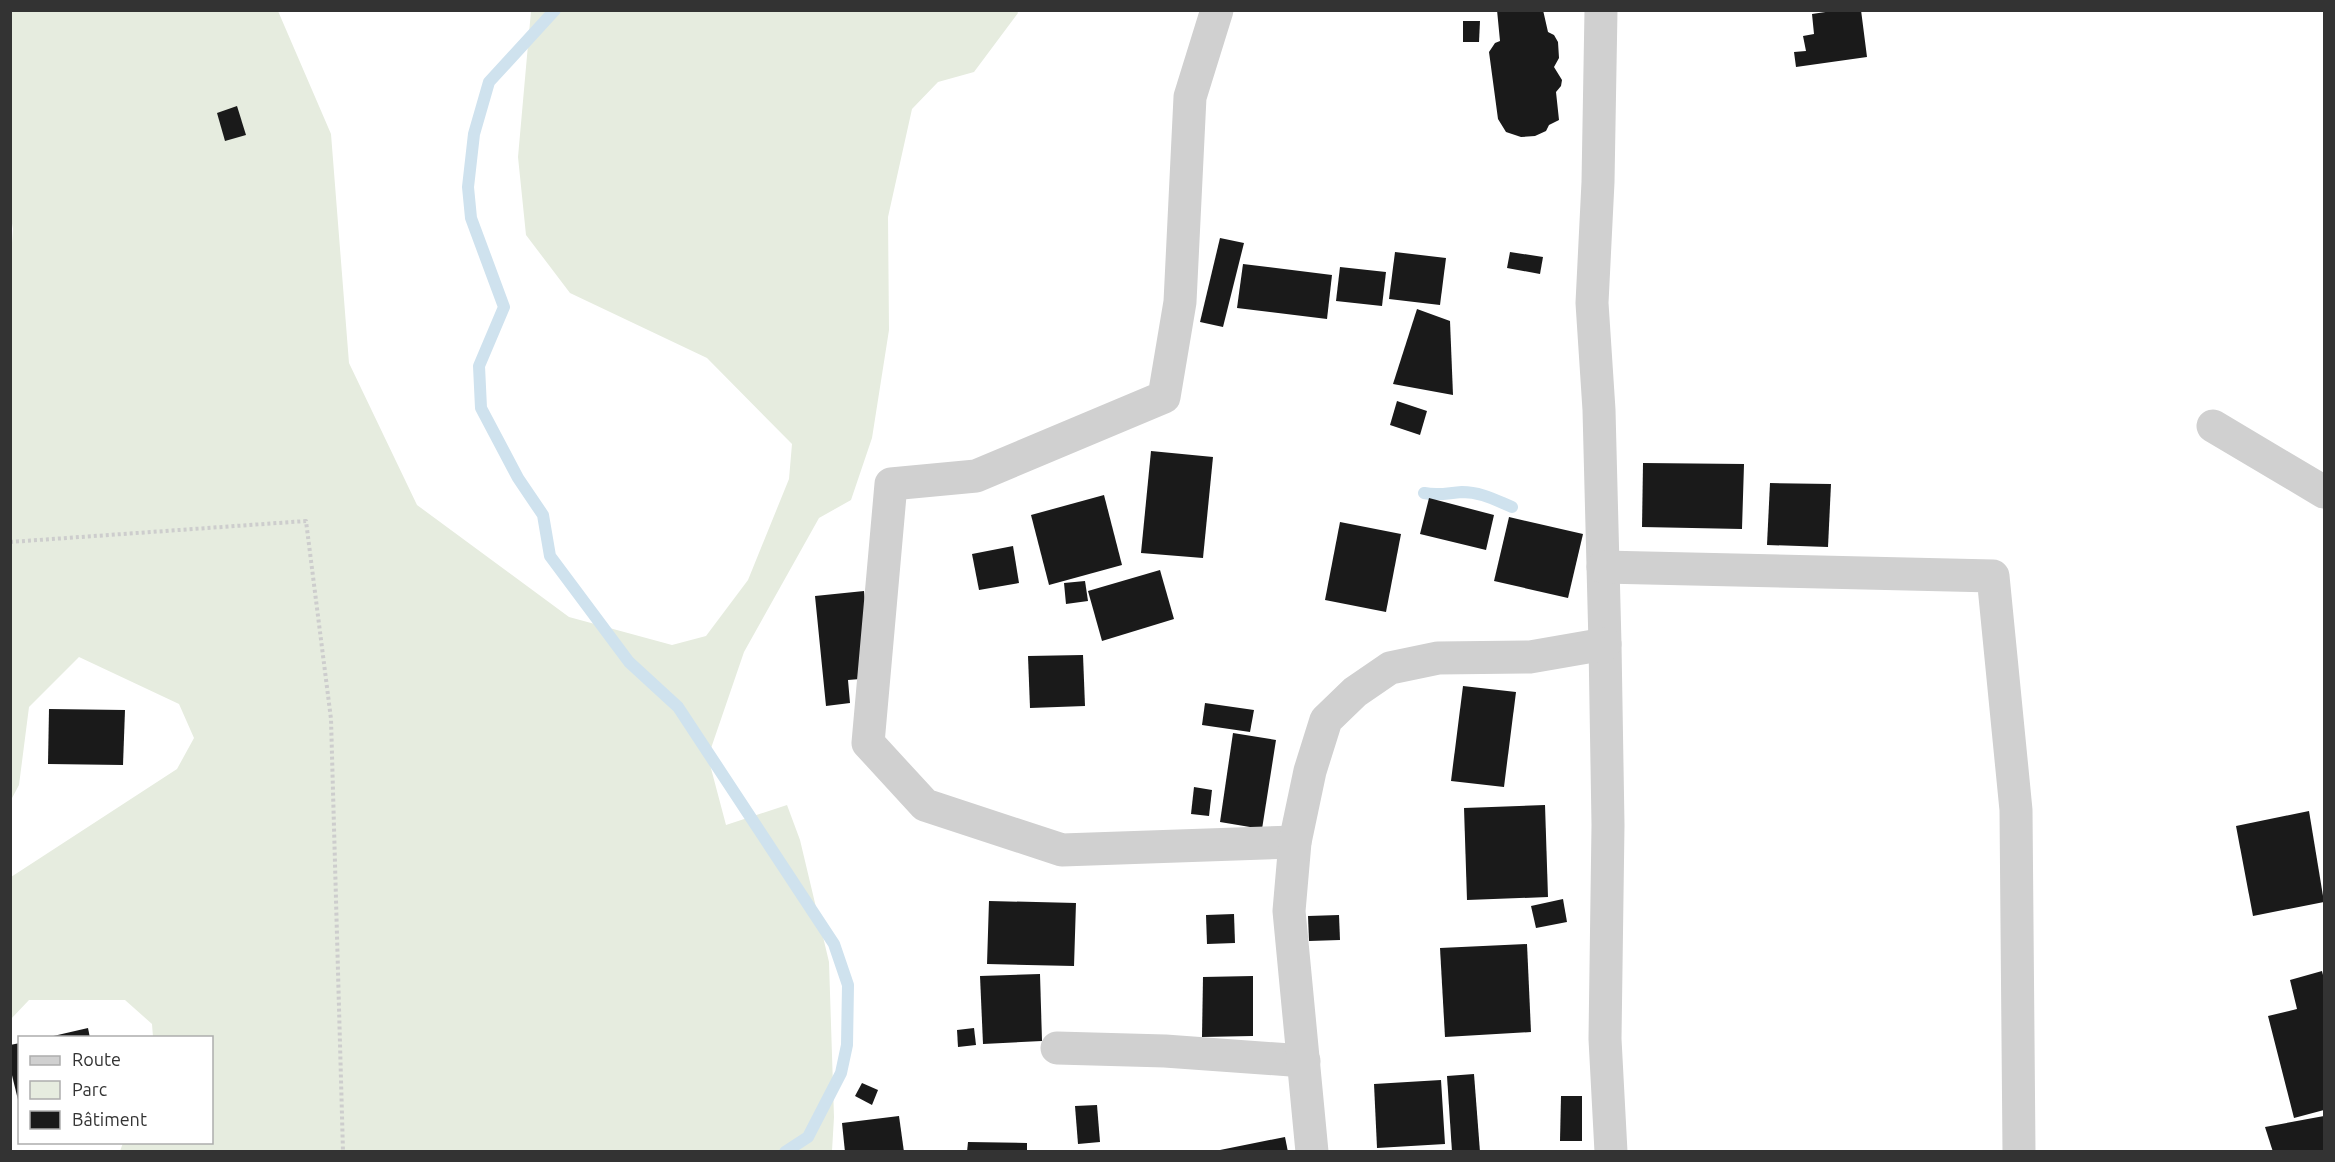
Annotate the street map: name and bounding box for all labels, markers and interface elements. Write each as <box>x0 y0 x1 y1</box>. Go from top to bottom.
legend <box>18 1036 213 1144</box>
text: Route <box>72 1049 121 1069</box>
text: Parc <box>72 1079 107 1099</box>
text: Bâtiment <box>72 1109 147 1129</box>

